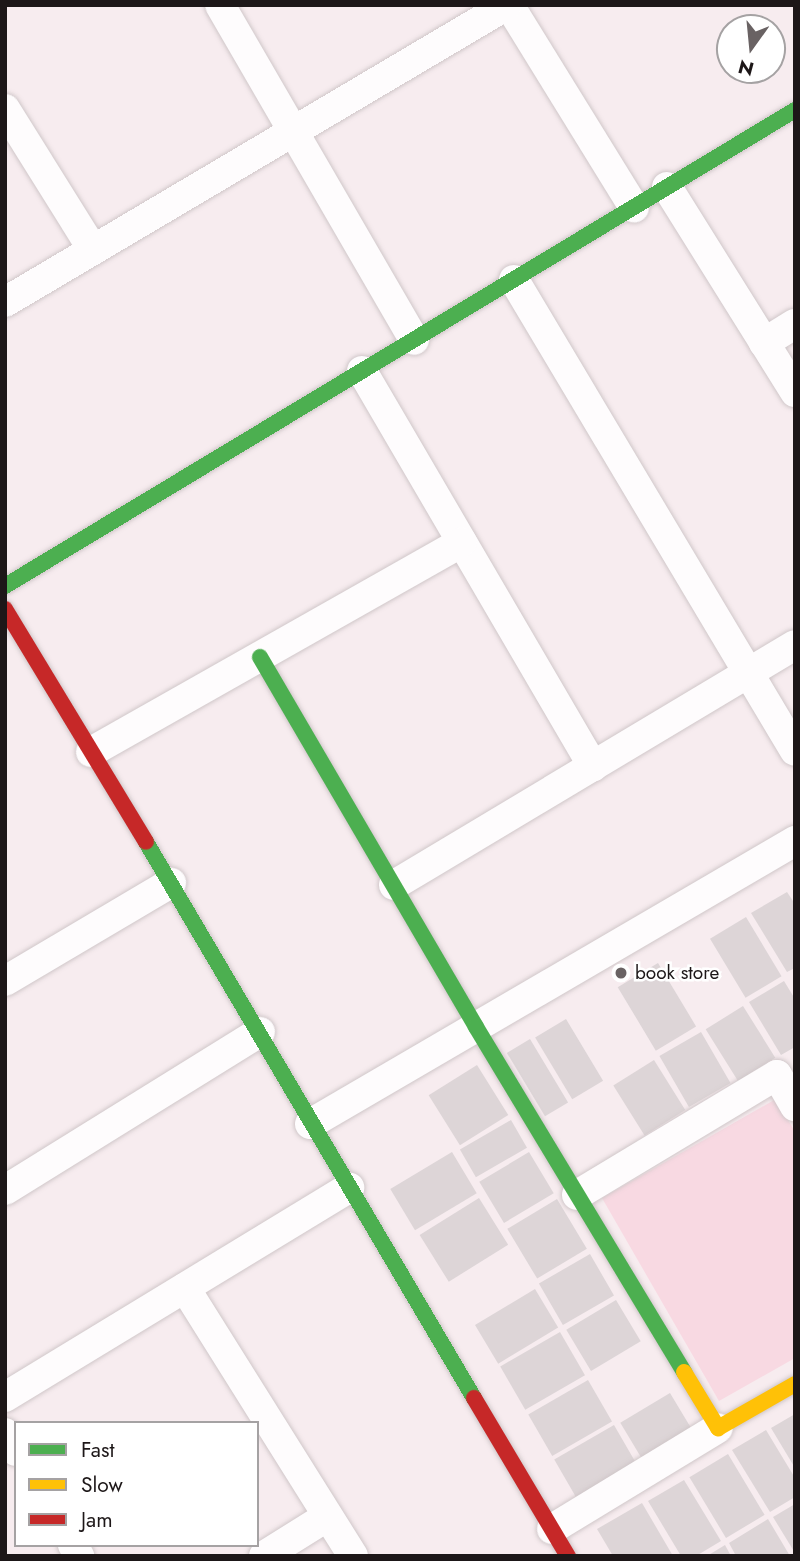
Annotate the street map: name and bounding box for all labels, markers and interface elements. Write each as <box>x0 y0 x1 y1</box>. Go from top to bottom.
north arrow <box>716 14 786 84</box>
text: N <box>735 53 757 83</box>
place label: book store <box>635 962 719 984</box>
marker: book store <box>613 965 629 981</box>
legend <box>14 1421 259 1547</box>
text: Fast <box>81 1435 114 1465</box>
text: Slow <box>81 1470 123 1500</box>
text: Jam <box>81 1505 113 1535</box>

